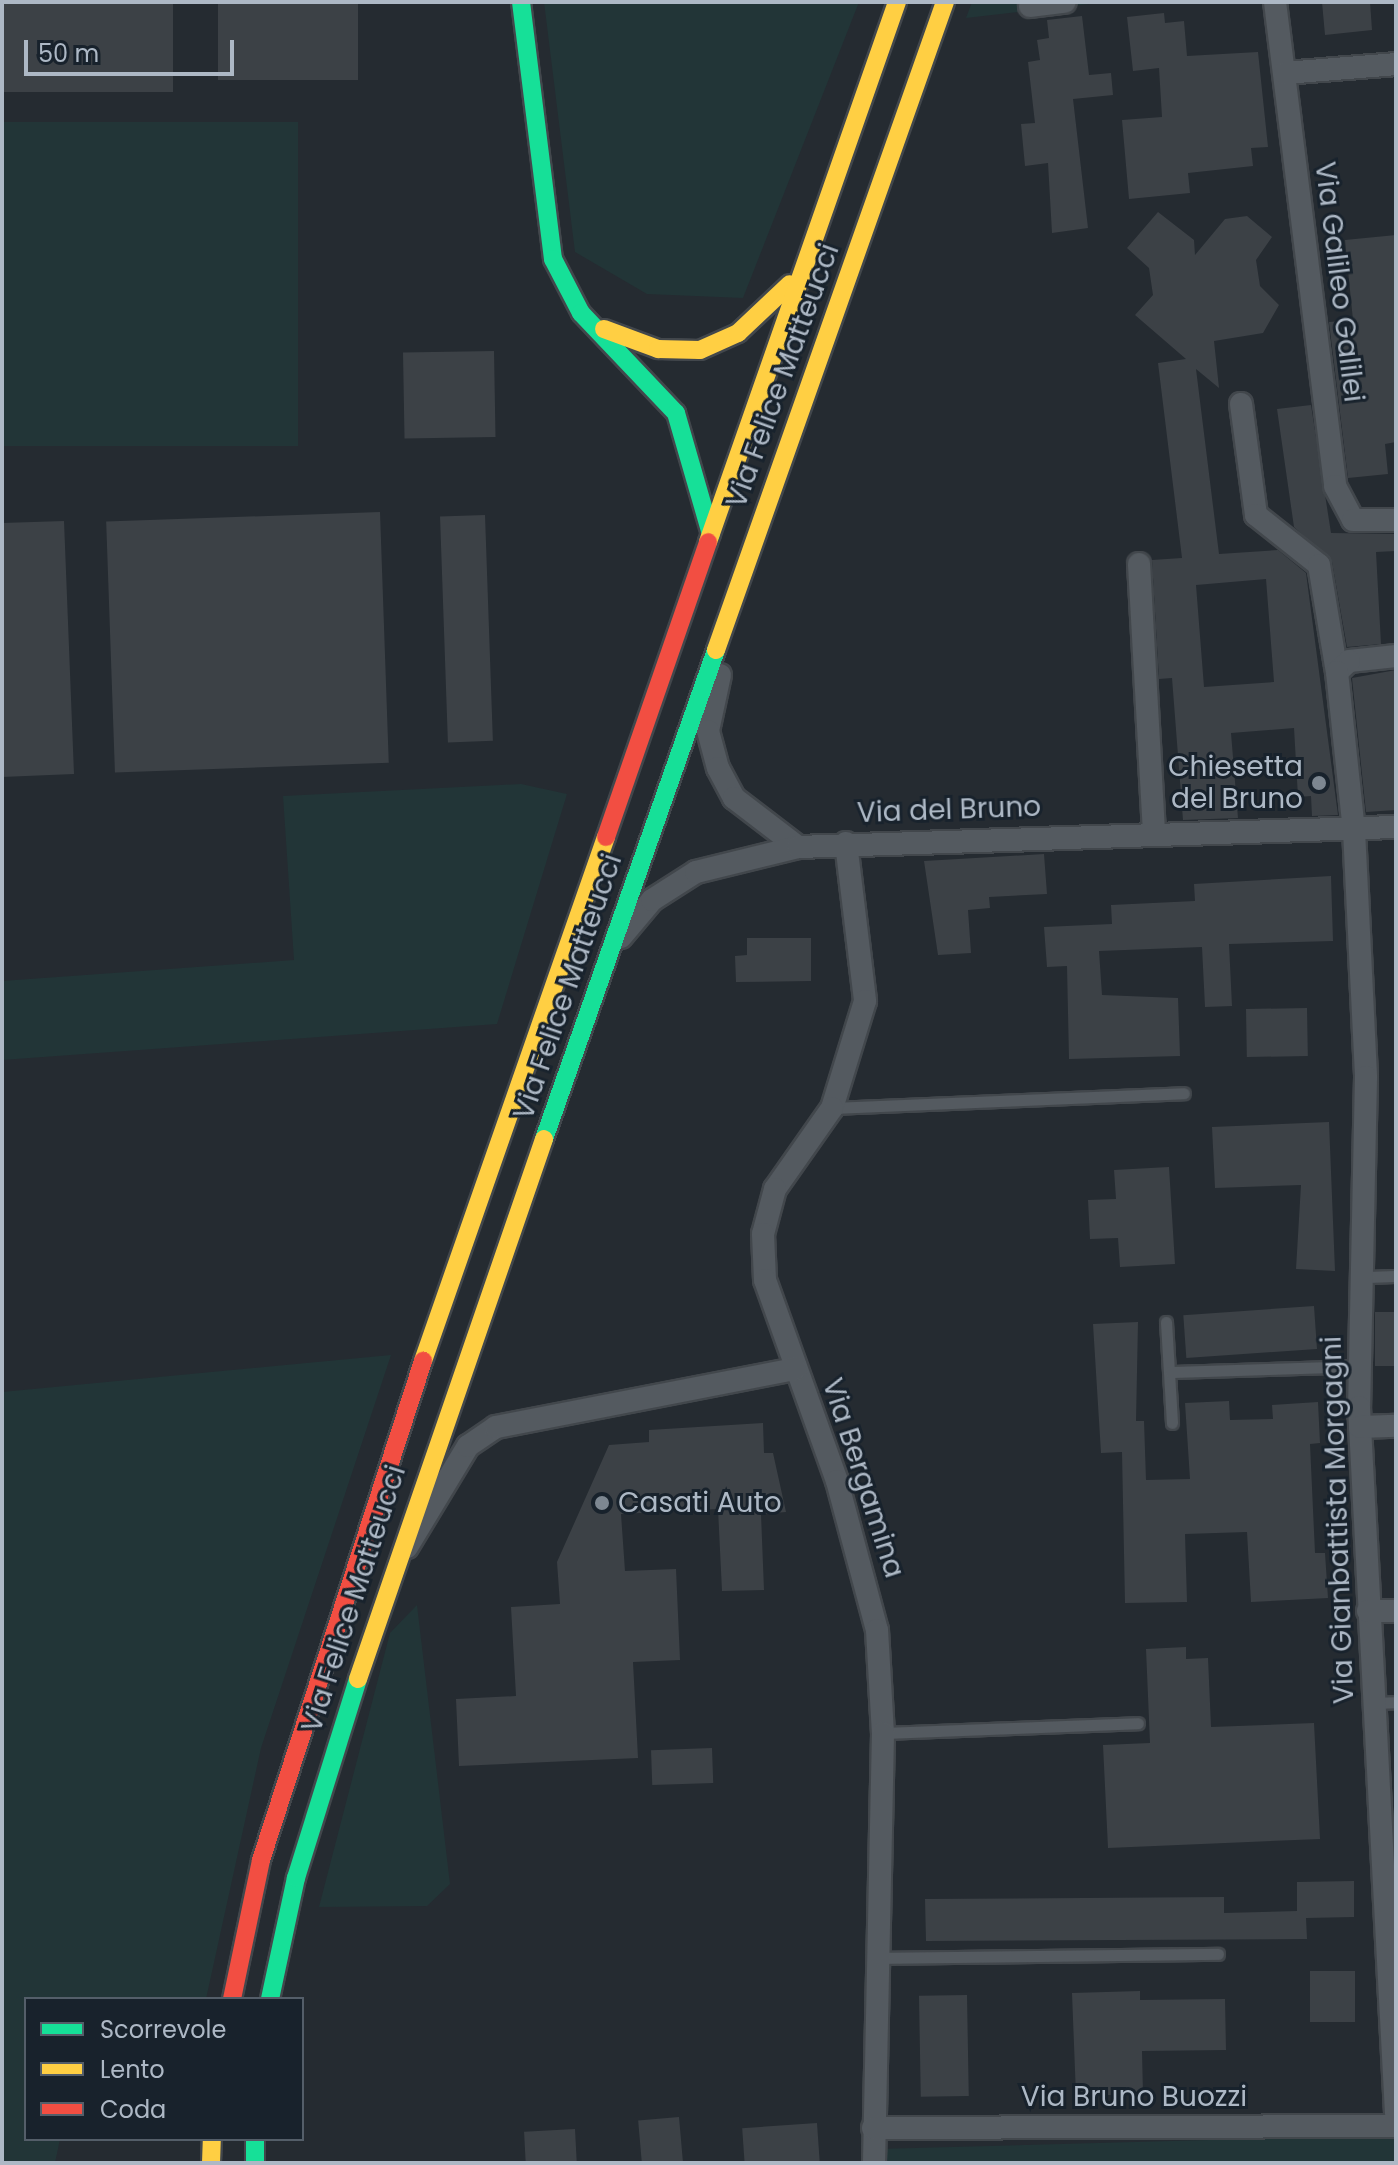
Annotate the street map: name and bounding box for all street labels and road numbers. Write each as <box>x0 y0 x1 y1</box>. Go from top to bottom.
street label: Via Galileo Galilei <box>1308 160 1370 404</box>
street label: Via Felice Matteucci <box>720 239 846 513</box>
street label: Via del Bruno <box>856 790 1042 830</box>
street label: Via Felice Matteucci <box>507 850 629 1124</box>
street label: Via Gianbattista Morgagni <box>1315 1335 1361 1705</box>
street label: Via Bergamina <box>815 1374 911 1582</box>
street label: Via Felice Matteucci <box>295 1461 413 1737</box>
street label: Via Bruno Buozzi <box>1021 2080 1247 2114</box>

